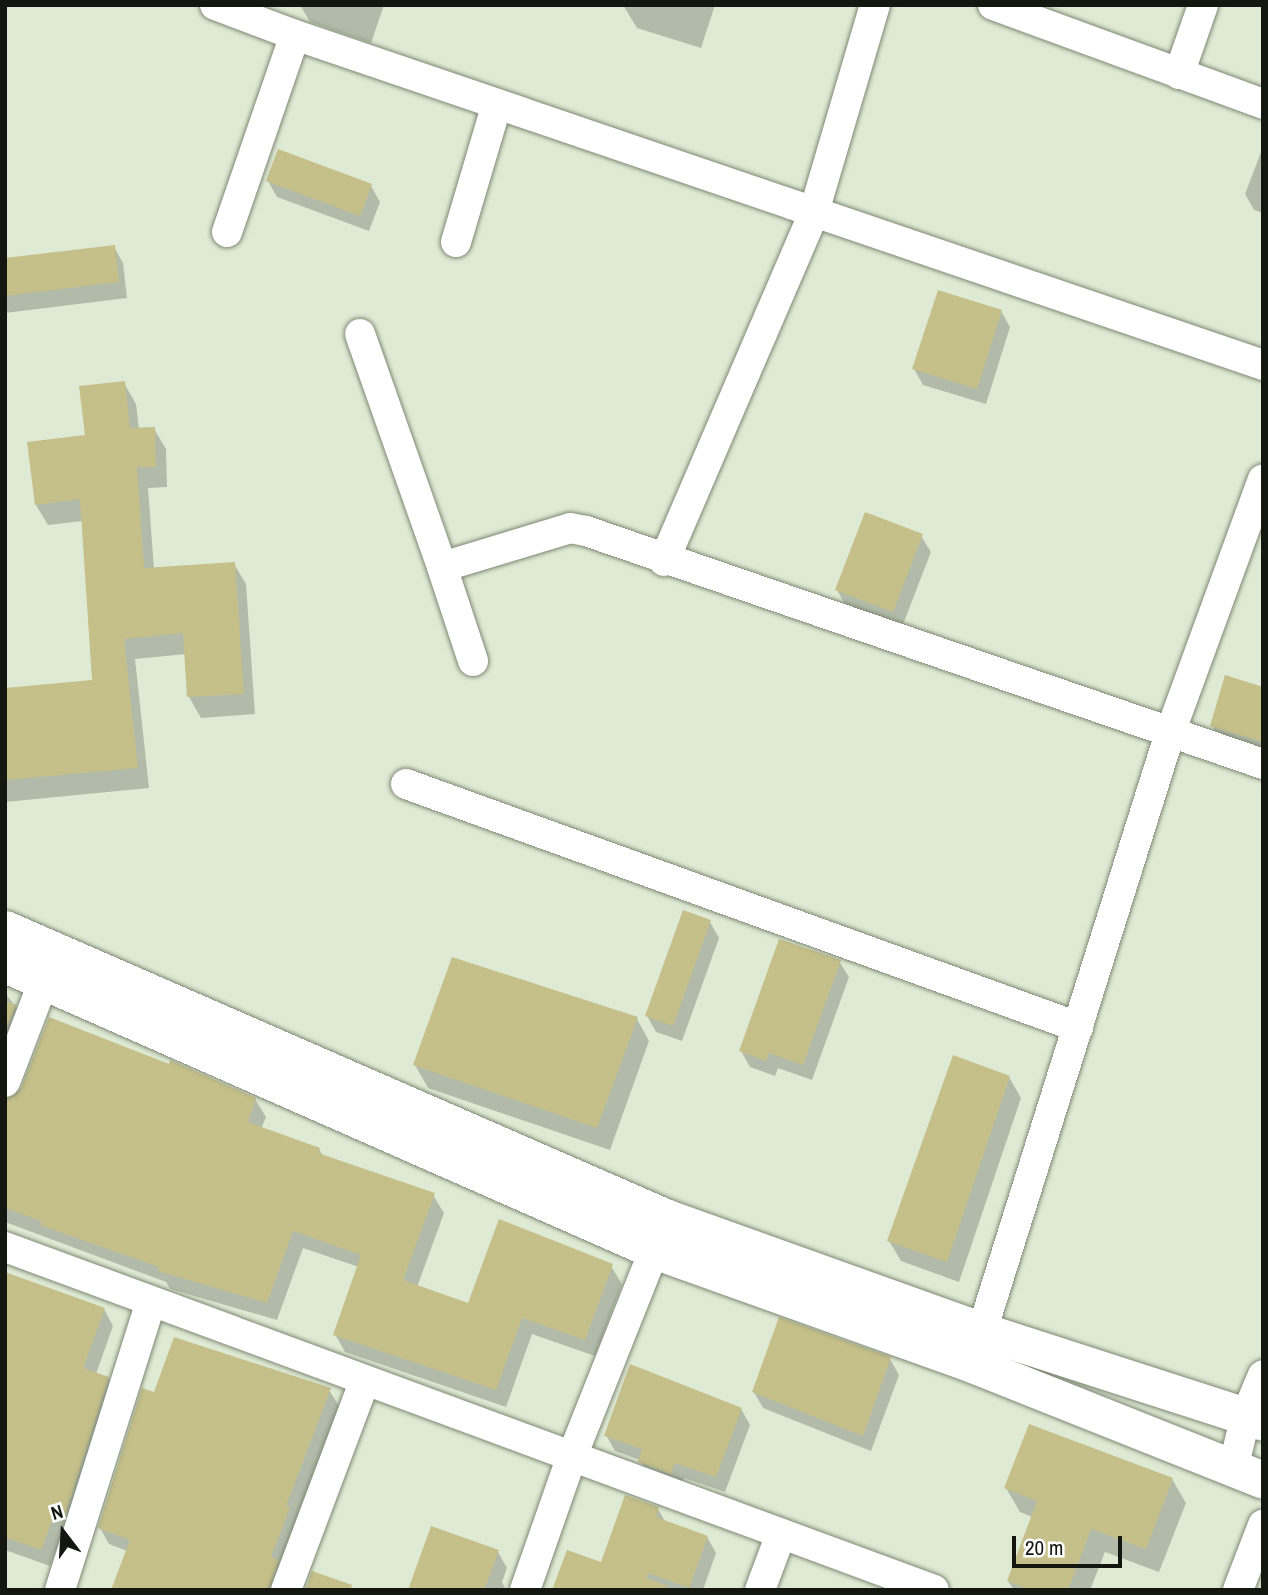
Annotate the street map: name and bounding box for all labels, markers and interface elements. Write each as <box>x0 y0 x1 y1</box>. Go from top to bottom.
north arrow <box>28 1497 98 1567</box>
text: N <box>48 1498 66 1526</box>
scale bar <box>1016 1522 1126 1566</box>
text: 20 m <box>1025 1533 1063 1562</box>

